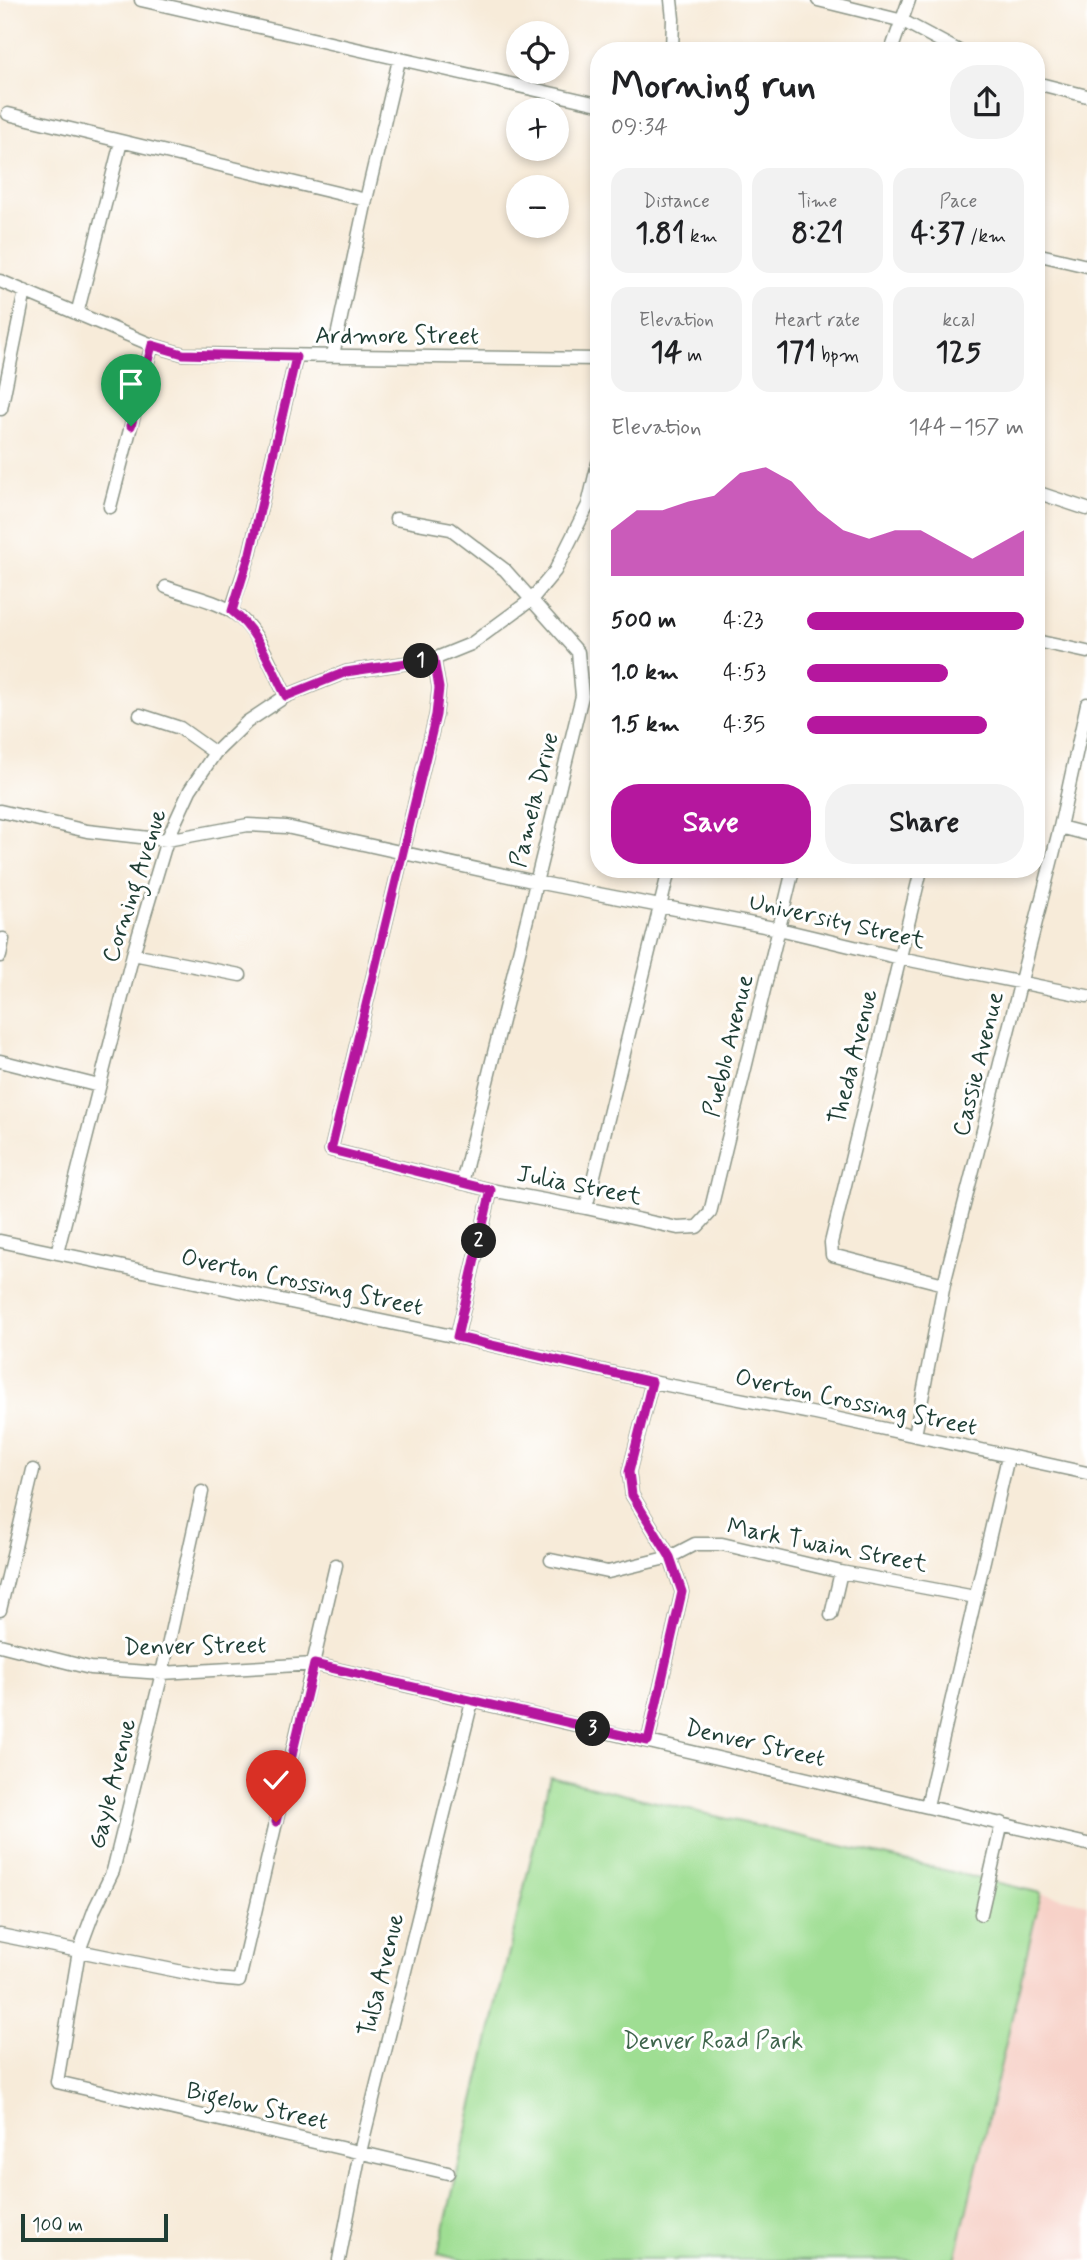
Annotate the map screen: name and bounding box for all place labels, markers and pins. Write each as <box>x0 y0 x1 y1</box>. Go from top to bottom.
pin <box>101 354 161 426</box>
pin: 1 <box>404 644 438 678</box>
pin: 2 <box>462 1224 496 1258</box>
pin: 3 <box>576 1712 610 1746</box>
pin <box>246 1750 306 1822</box>

